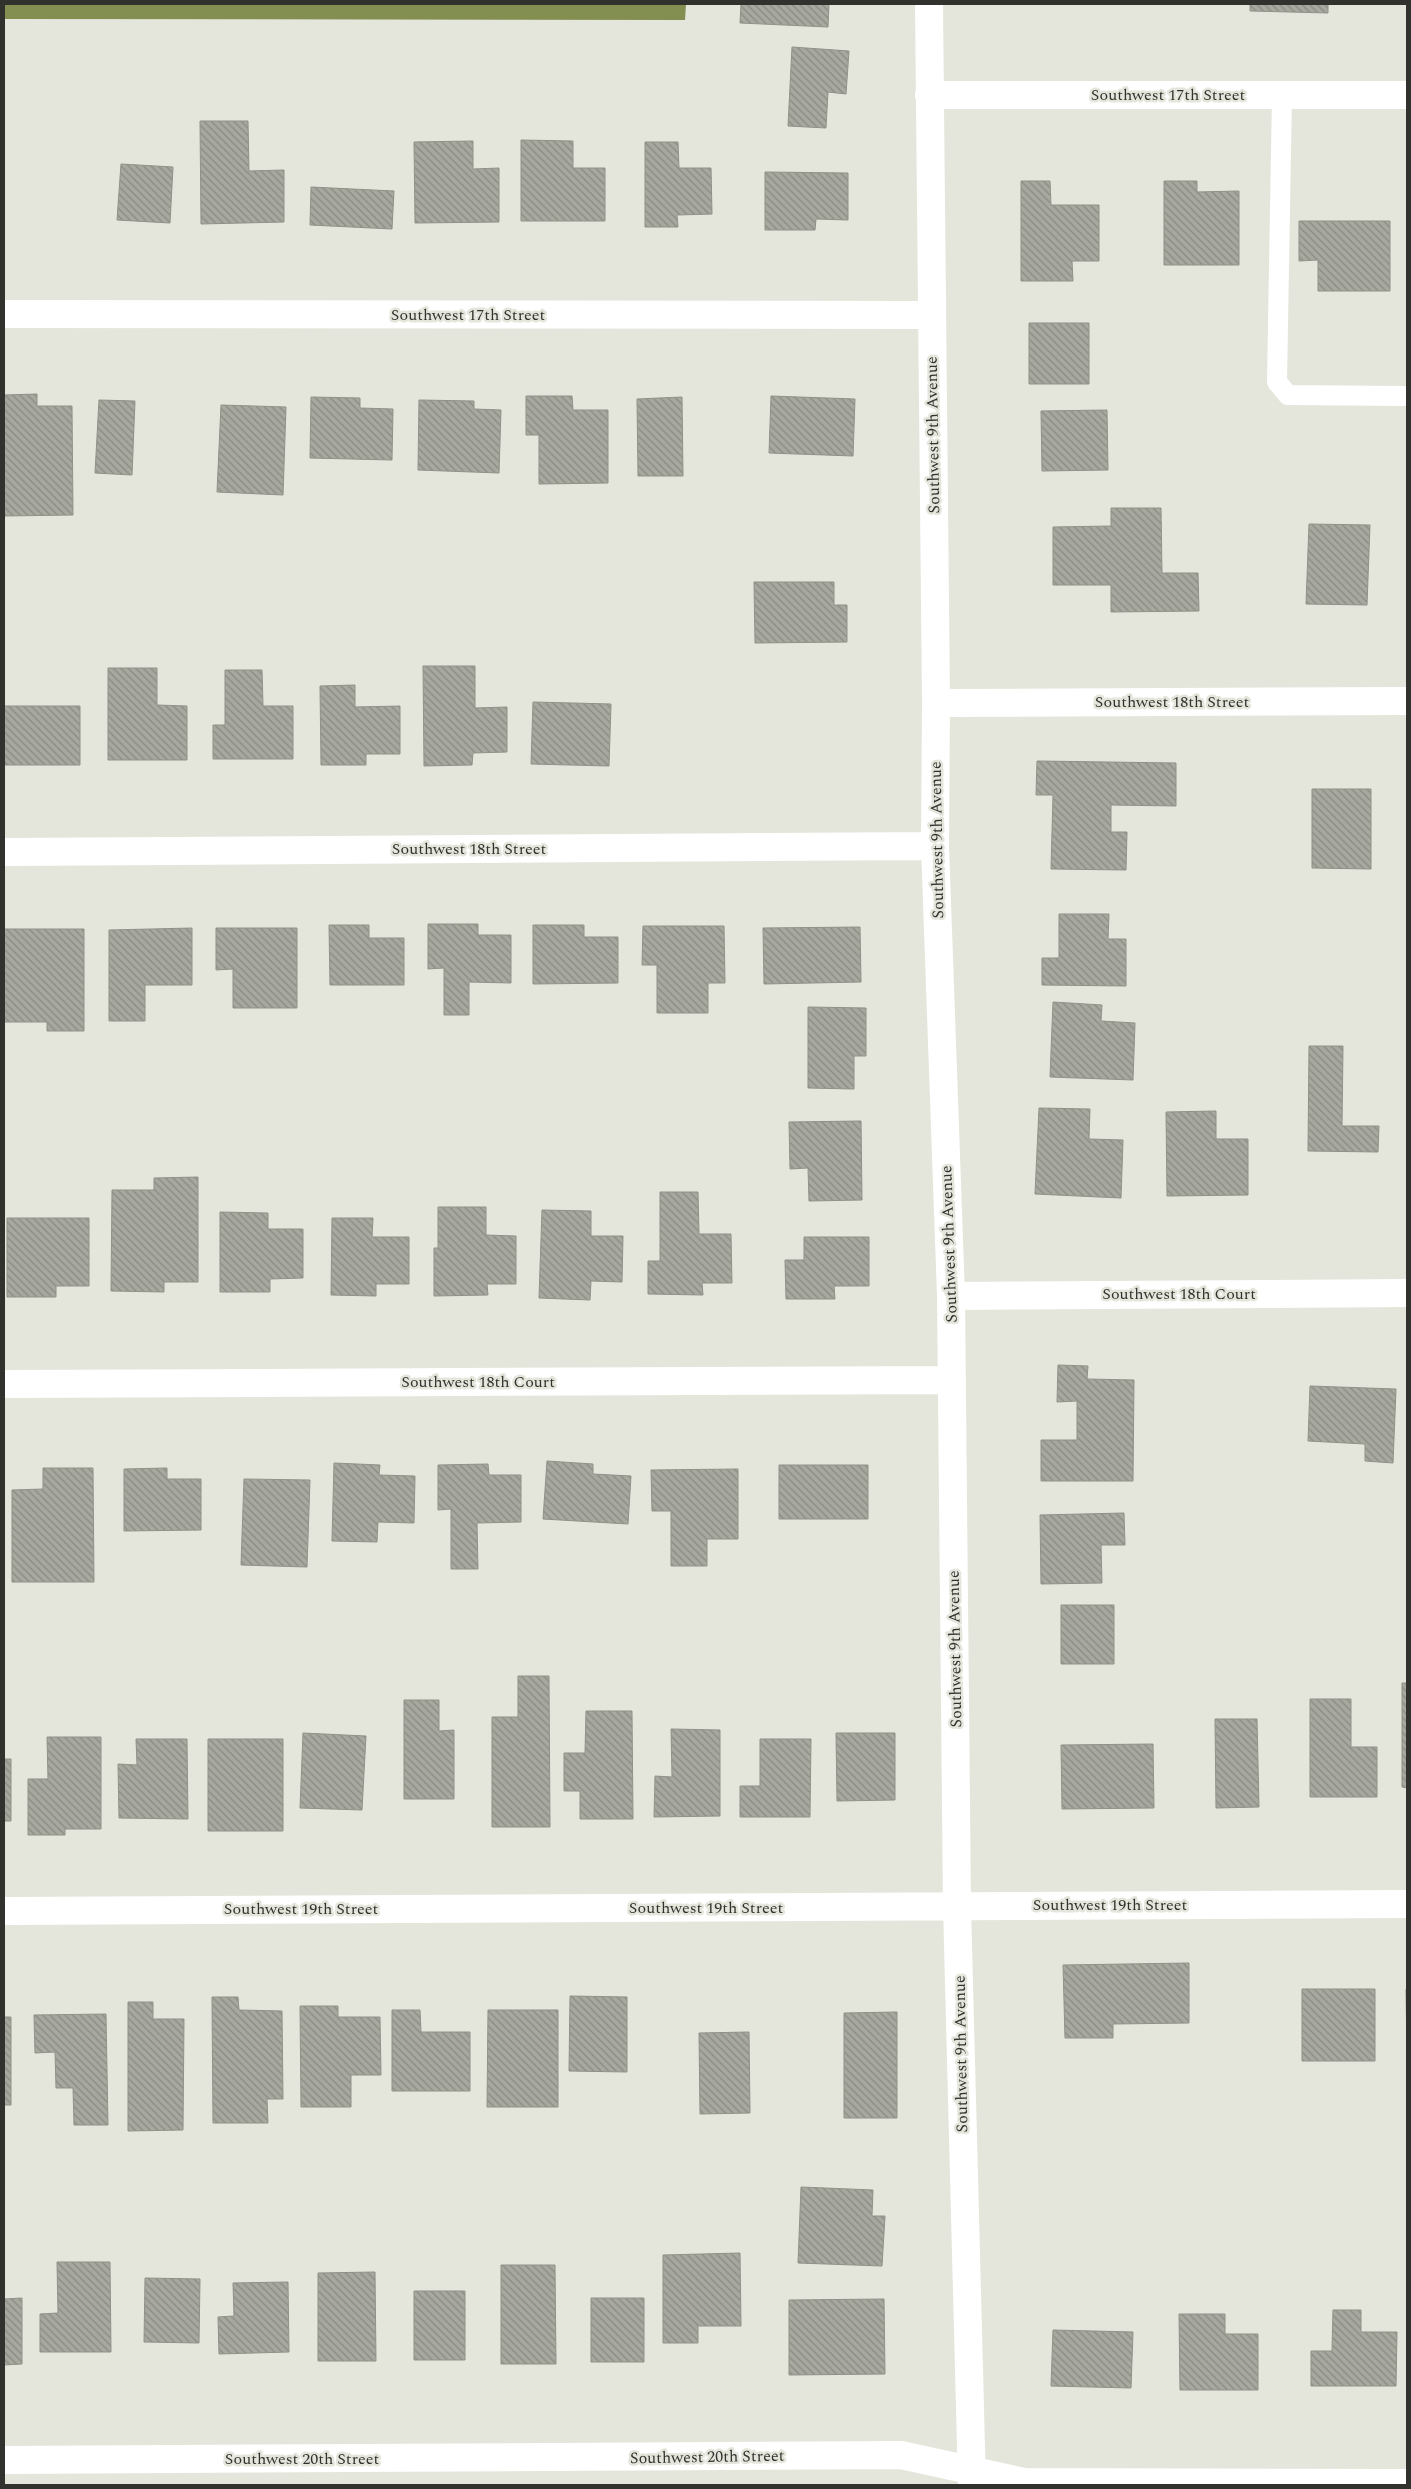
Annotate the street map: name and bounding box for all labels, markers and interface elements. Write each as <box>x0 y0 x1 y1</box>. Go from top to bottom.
street label: Southwest 17th Street <box>1091 83 1246 107</box>
street label: Southwest 17th Street <box>391 303 546 327</box>
street label: Southwest 9th Avenue <box>920 356 946 514</box>
street label: Southwest 18th Street <box>1095 690 1250 714</box>
street label: Southwest 9th Avenue <box>924 761 950 919</box>
street label: Southwest 18th Street <box>392 837 547 861</box>
street label: Southwest 9th Avenue <box>934 1165 964 1323</box>
street label: Southwest 18th Court <box>1102 1282 1256 1306</box>
street label: Southwest 18th Court <box>401 1370 555 1394</box>
street label: Southwest 9th Avenue <box>942 1570 968 1728</box>
street label: Southwest 19th Street <box>1033 1893 1188 1917</box>
street label: Southwest 19th Street <box>629 1896 784 1920</box>
street label: Southwest 19th Street <box>224 1897 379 1921</box>
street label: Southwest 9th Avenue <box>948 1975 974 2133</box>
street label: Southwest 20th Street <box>630 2444 785 2470</box>
street label: Southwest 20th Street <box>225 2447 380 2471</box>

